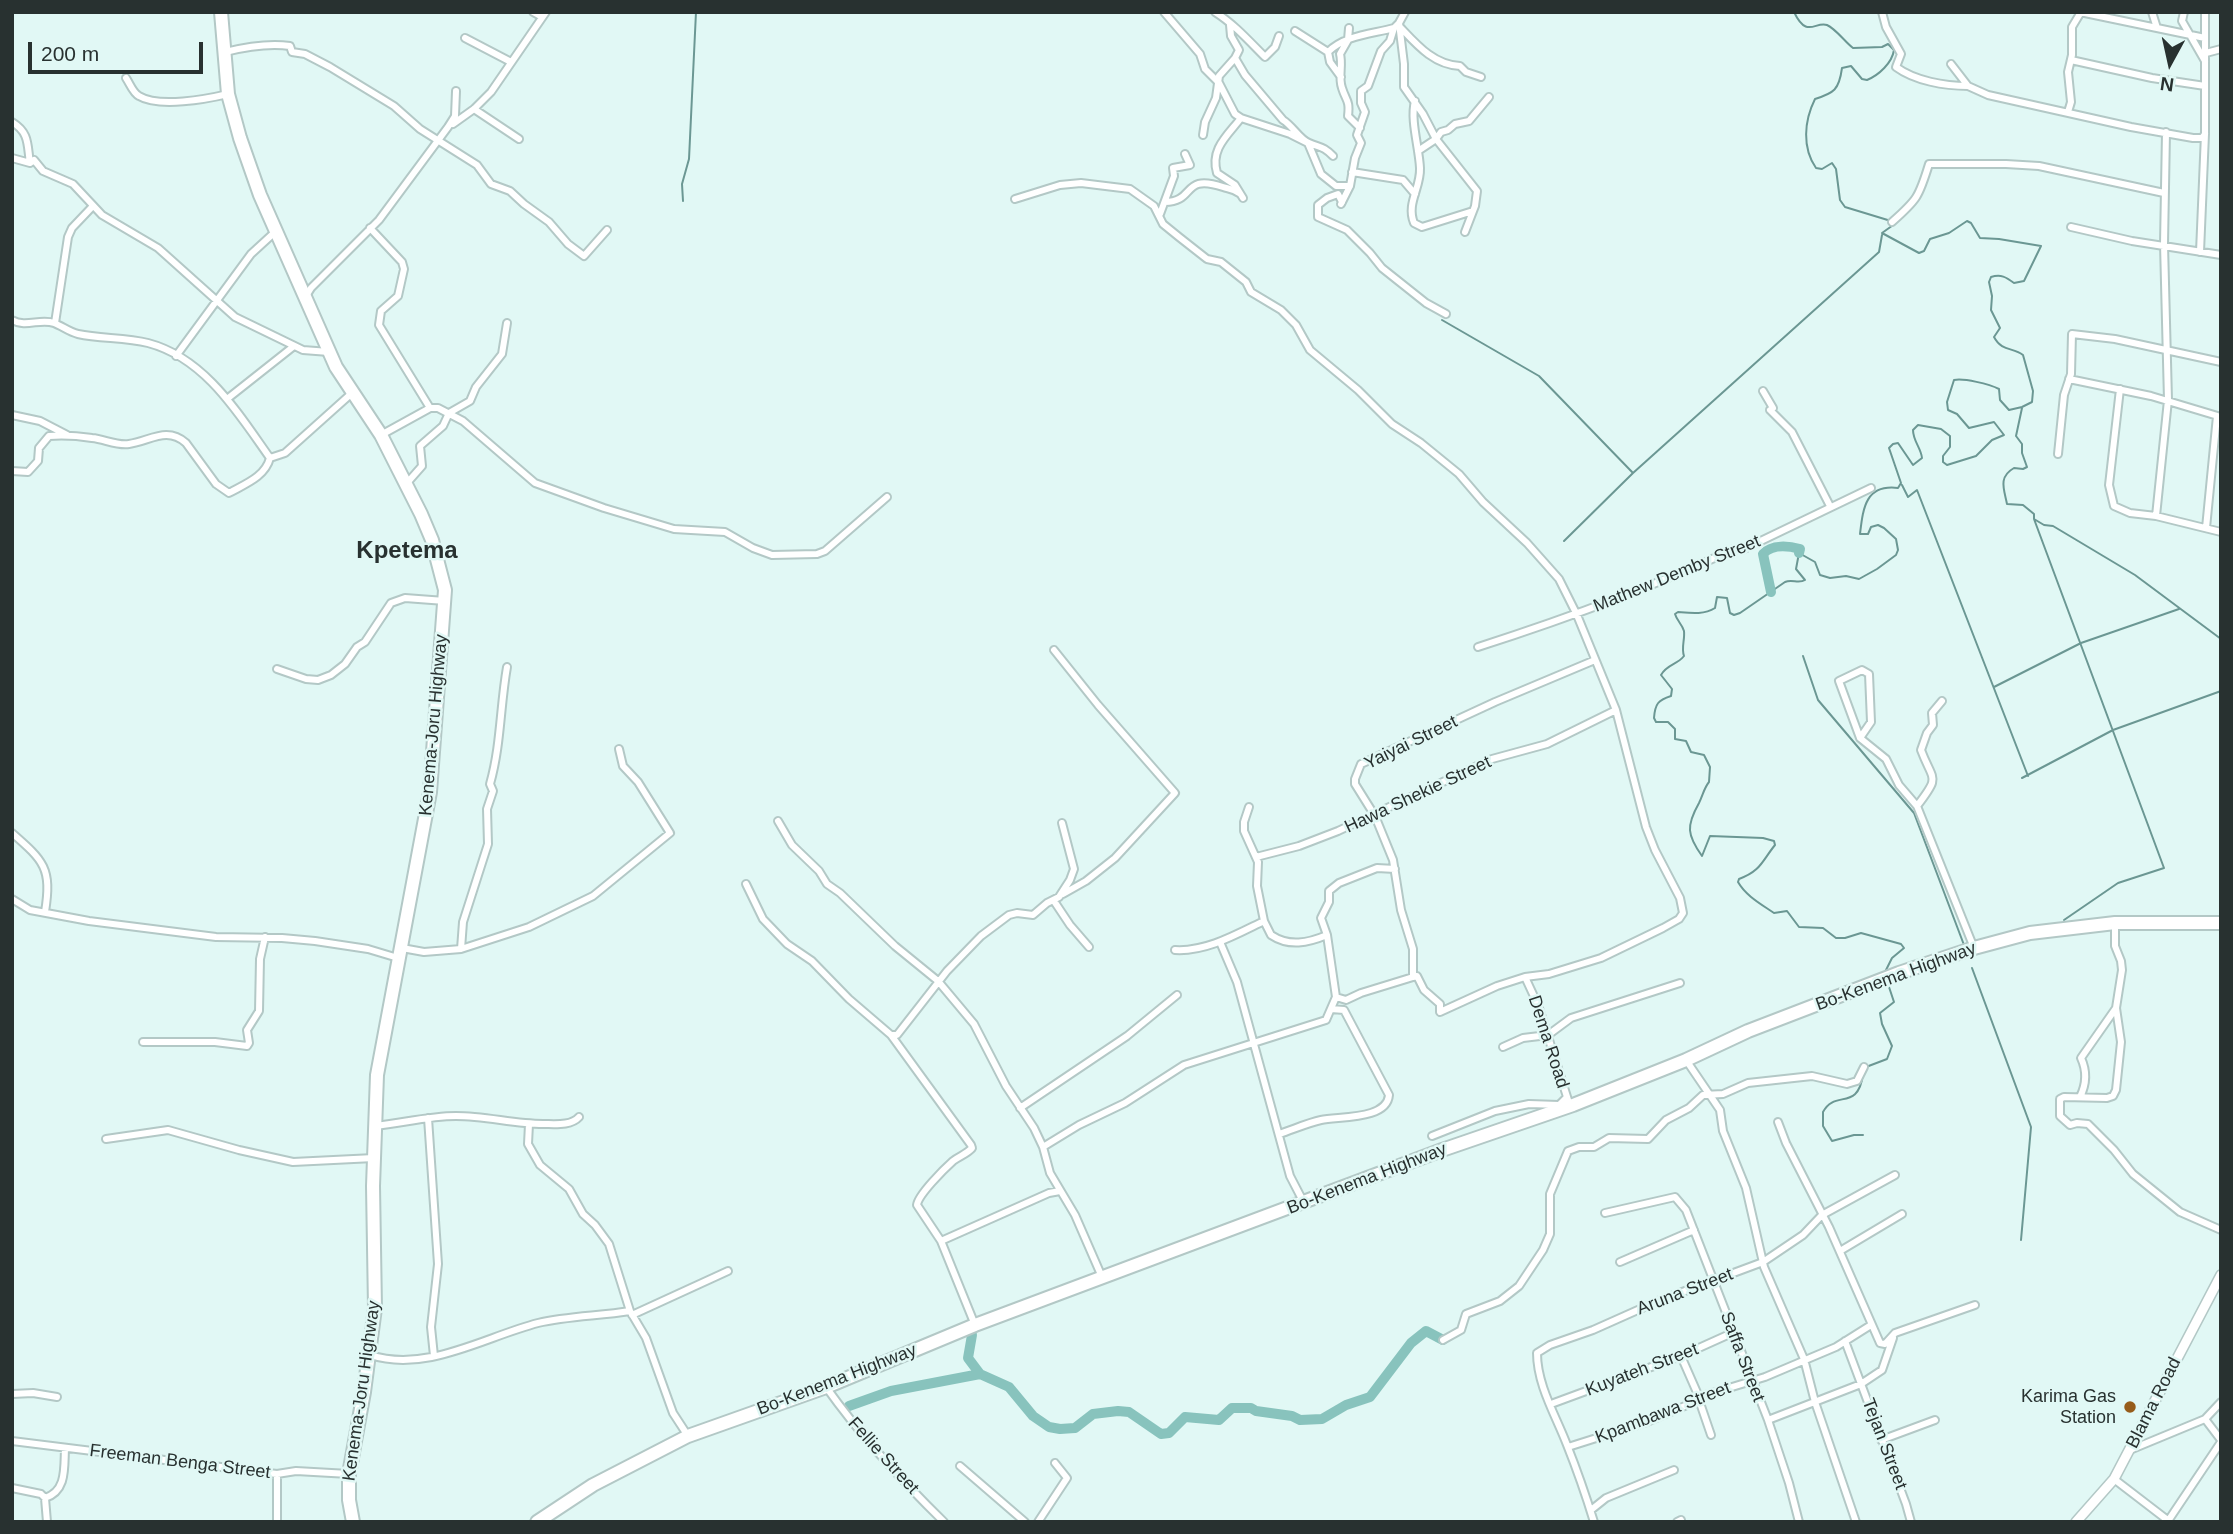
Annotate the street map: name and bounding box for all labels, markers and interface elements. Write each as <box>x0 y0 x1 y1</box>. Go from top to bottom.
scale bar <box>32 28 206 72</box>
north arrow <box>2135 28 2205 98</box>
text: 200 m <box>41 42 99 65</box>
text: N <box>2159 73 2175 96</box>
street label: Mathew Demby Street <box>1590 531 1764 617</box>
district label: Kpetema <box>356 537 458 565</box>
street label: Kenema-Joru Highway <box>415 633 453 817</box>
street label: Yaiyai Street <box>1361 711 1461 775</box>
street label: Hawa Shekie Street <box>1341 752 1495 838</box>
street label: Bo-Kenema Highway <box>1813 938 1979 1016</box>
street label: Dema Road <box>1523 993 1573 1091</box>
street label: Bo-Kenema Highway <box>1284 1139 1450 1219</box>
street label: Aruna Street <box>1634 1264 1736 1320</box>
street label: Kenema-Joru Highway <box>339 1299 385 1483</box>
street label: Saffa Street <box>1715 1309 1769 1405</box>
street label: Kuyateh Street <box>1583 1339 1701 1401</box>
street label: Bo-Kenema Highway <box>754 1340 920 1420</box>
street label: Blama Road <box>2122 1354 2186 1452</box>
street label: Kpambawa Street <box>1592 1377 1734 1449</box>
place label: Karima Gas Station <box>2021 1386 2116 1428</box>
street label: Tejan Street <box>1857 1395 1911 1493</box>
marker: Karima Gas Station <box>2122 1399 2138 1415</box>
street label: Fellie Street <box>843 1413 923 1499</box>
street label: Freeman Benga Street <box>88 1440 272 1484</box>

